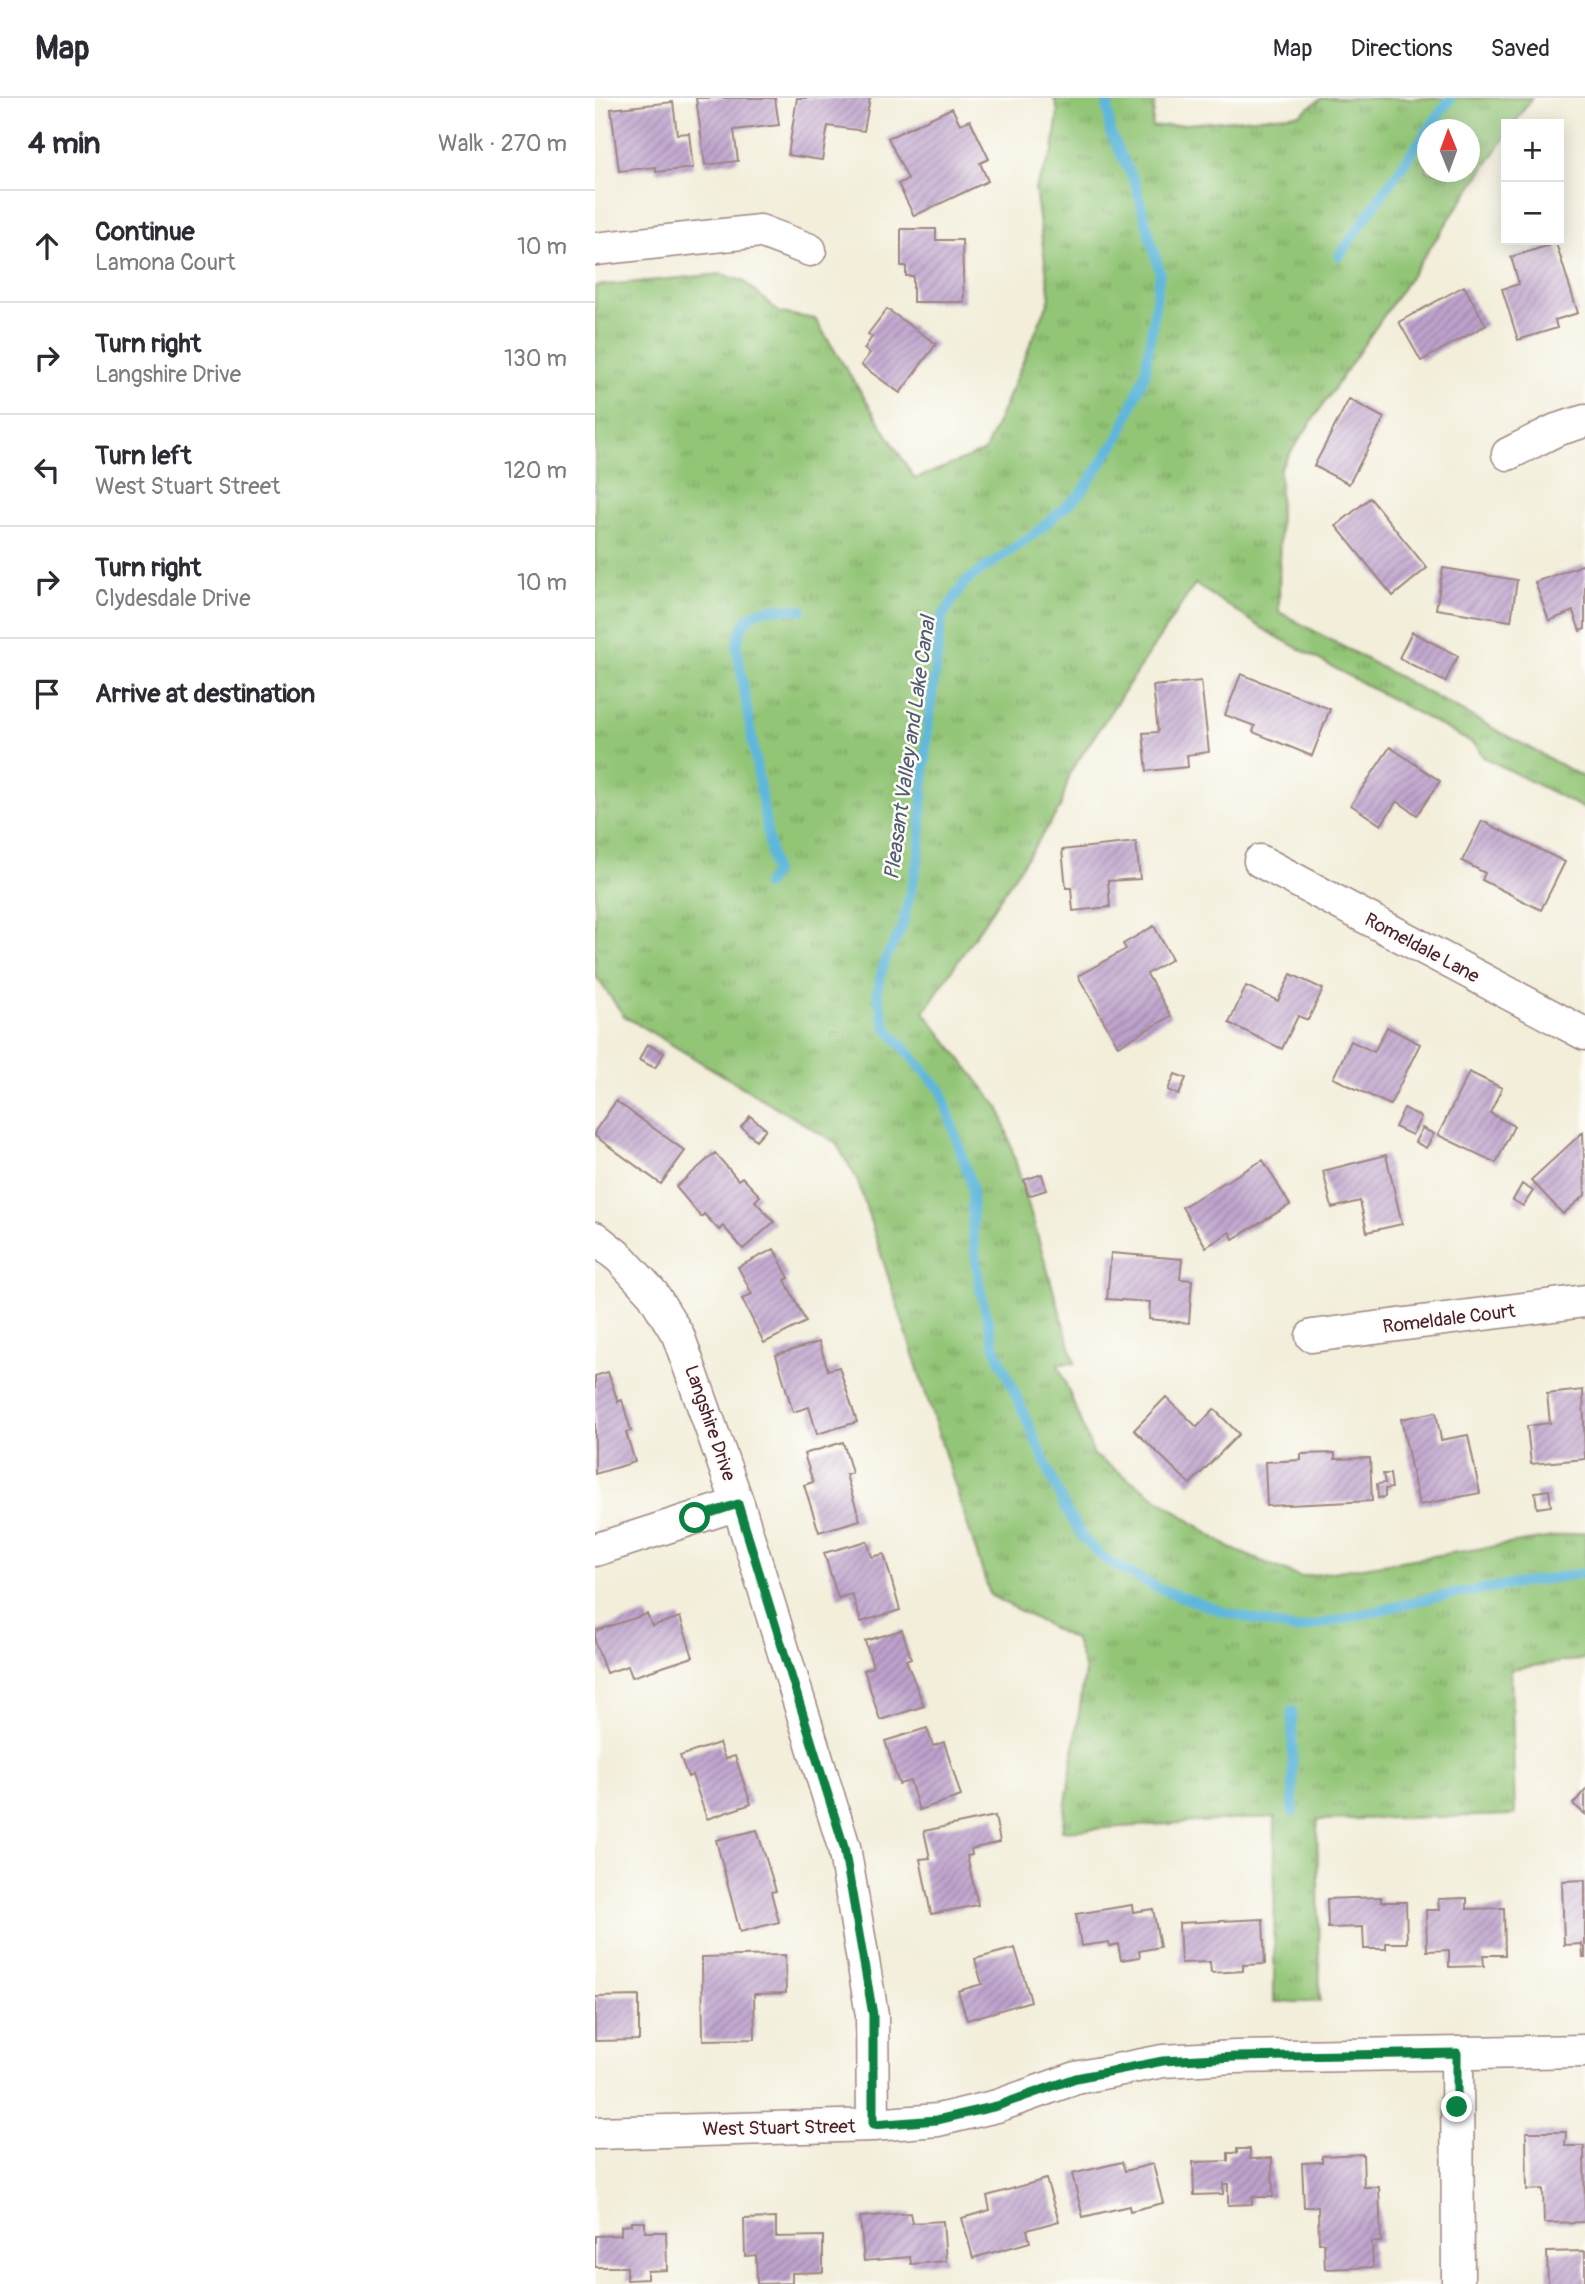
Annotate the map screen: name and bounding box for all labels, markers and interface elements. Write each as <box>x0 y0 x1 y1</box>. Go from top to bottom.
text: Map <box>35 28 90 69</box>
text: Map <box>1273 34 1313 63</box>
text: Directions <box>1351 34 1452 63</box>
text: Saved <box>1490 34 1550 63</box>
north arrow <box>1417 119 1480 182</box>
map controls <box>1501 119 1564 245</box>
button: + <box>1501 119 1564 182</box>
text: 4 min <box>28 125 101 162</box>
text: Walk · 270 m <box>438 129 567 158</box>
button: − <box>1501 182 1564 245</box>
text: Continue <box>95 216 195 248</box>
icon: ahead <box>28 227 66 265</box>
text: 10 m <box>517 232 567 261</box>
text: Lamona Court <box>95 248 236 277</box>
text: Turn right <box>95 328 201 360</box>
icon: right <box>28 339 66 377</box>
text: 130 m <box>504 344 567 373</box>
text: Langshire Drive <box>95 360 241 389</box>
text: Turn left <box>95 440 191 472</box>
icon: left <box>28 451 66 489</box>
text: 120 m <box>504 456 567 485</box>
text: West Stuart Street <box>95 472 280 501</box>
text: Turn right <box>95 552 201 584</box>
icon: right <box>28 563 66 601</box>
text: 10 m <box>517 568 567 597</box>
text: Clydesdale Drive <box>95 584 250 613</box>
water label: Pleasant Valley and Lake Canal <box>878 612 942 882</box>
icon: arrive <box>28 675 66 713</box>
text: Arrive at destination <box>95 678 315 710</box>
street label: Romeldale Lane <box>1360 908 1484 989</box>
street label: Romeldale Court <box>1381 1299 1517 1339</box>
street label: Langshire Drive <box>679 1362 741 1485</box>
route start <box>679 1502 710 1533</box>
route end <box>1441 2091 1472 2122</box>
street label: West Stuart Street <box>702 2115 856 2141</box>

